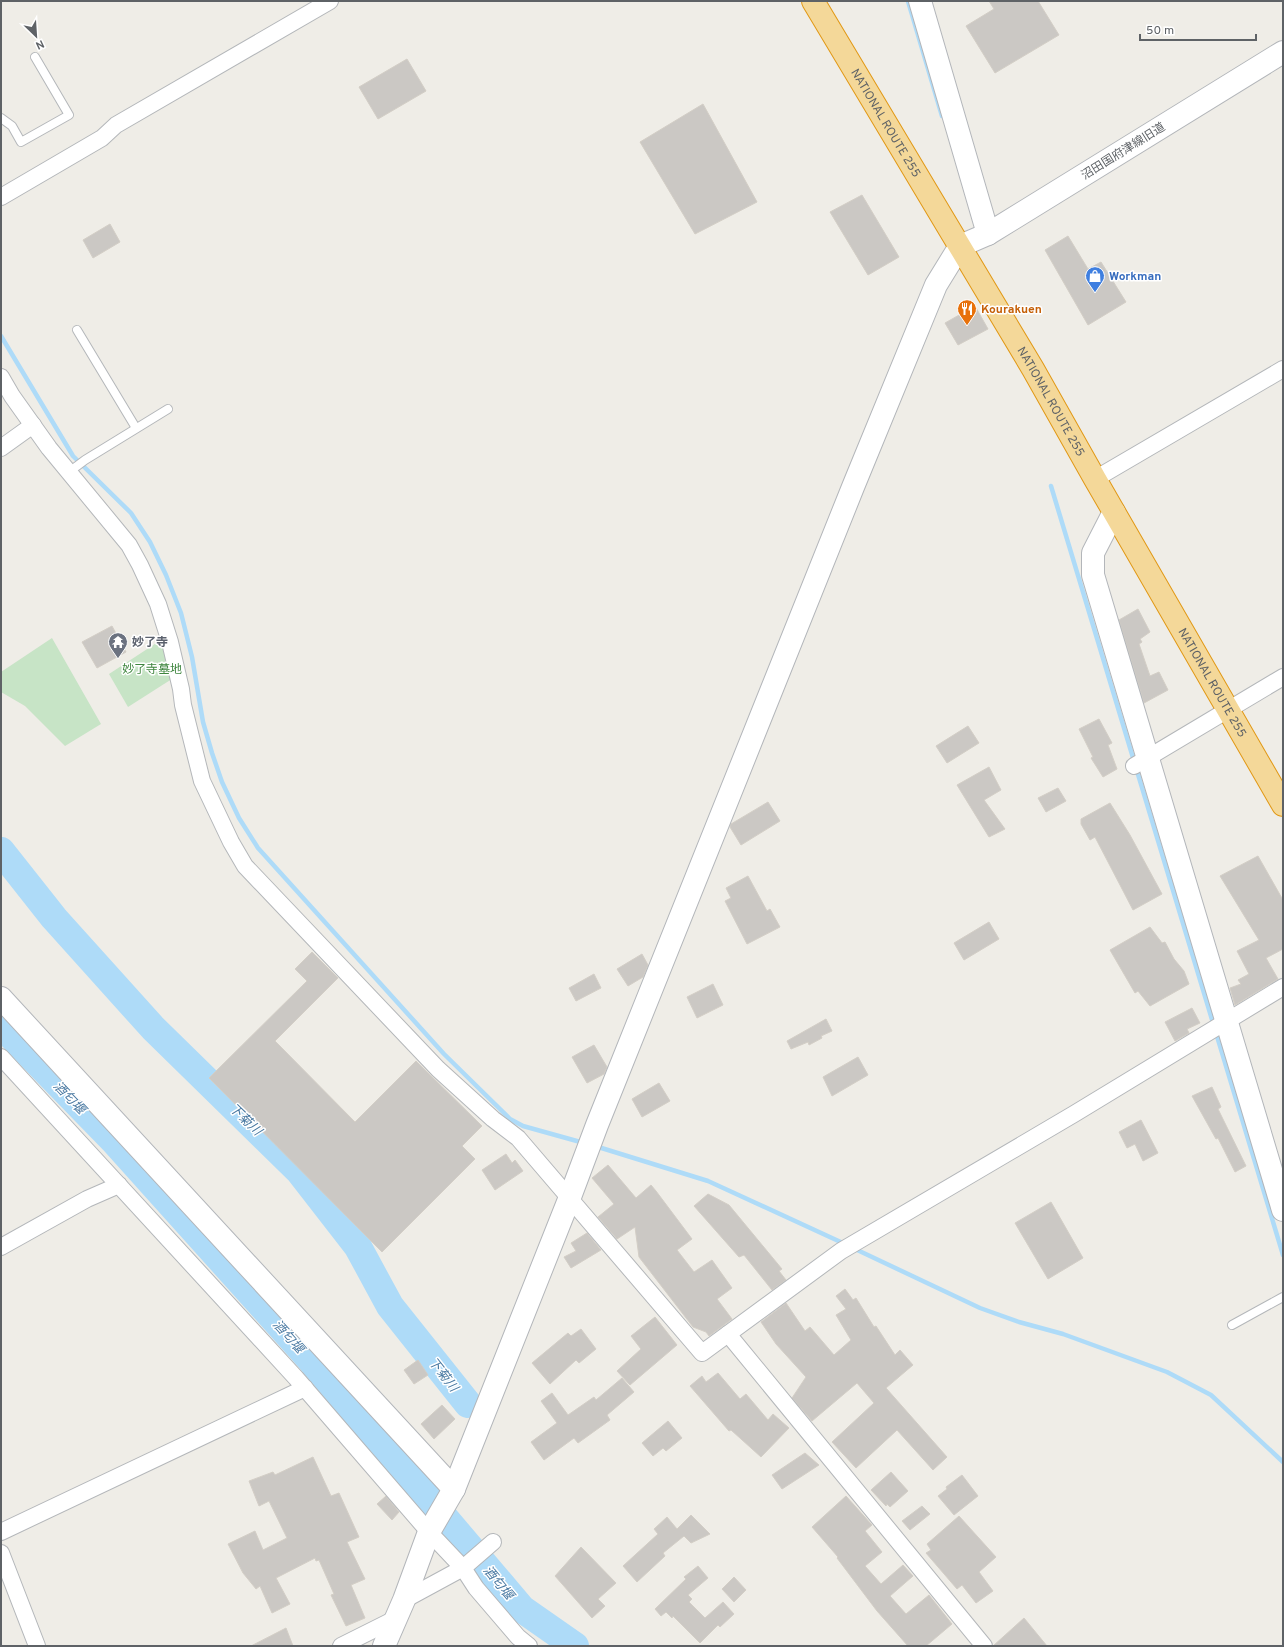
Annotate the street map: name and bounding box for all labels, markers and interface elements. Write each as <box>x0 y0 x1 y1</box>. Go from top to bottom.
north arrow <box>16 16 56 56</box>
scale bar <box>1140 16 1256 42</box>
text: 50 m <box>1146 23 1174 39</box>
text: N <box>33 36 46 52</box>
street label: NATIONAL ROUTE 255 <box>846 66 924 181</box>
street label: 沼田国府津線旧道 <box>1079 120 1168 184</box>
shop icon: Workman <box>1084 265 1106 293</box>
place label: Workman <box>1109 269 1161 285</box>
restaurant icon: Kourakuen <box>956 298 978 326</box>
place label: Kourakuen <box>981 302 1042 318</box>
street label: NATIONAL ROUTE 255 <box>1013 344 1088 460</box>
street label: NATIONAL ROUTE 255 <box>1174 625 1249 741</box>
temple icon: 妙了寺 <box>107 631 129 659</box>
place label: 妙了寺 <box>132 635 168 651</box>
park label: 妙了寺墓地 <box>122 662 182 678</box>
water label: 酒匂堰 <box>49 1079 89 1119</box>
water label: 下菊川 <box>225 1101 266 1141</box>
water label: 酒匂堰 <box>269 1317 308 1359</box>
water label: 下菊川 <box>424 1355 462 1397</box>
water label: 酒匂堰 <box>479 1563 517 1605</box>

